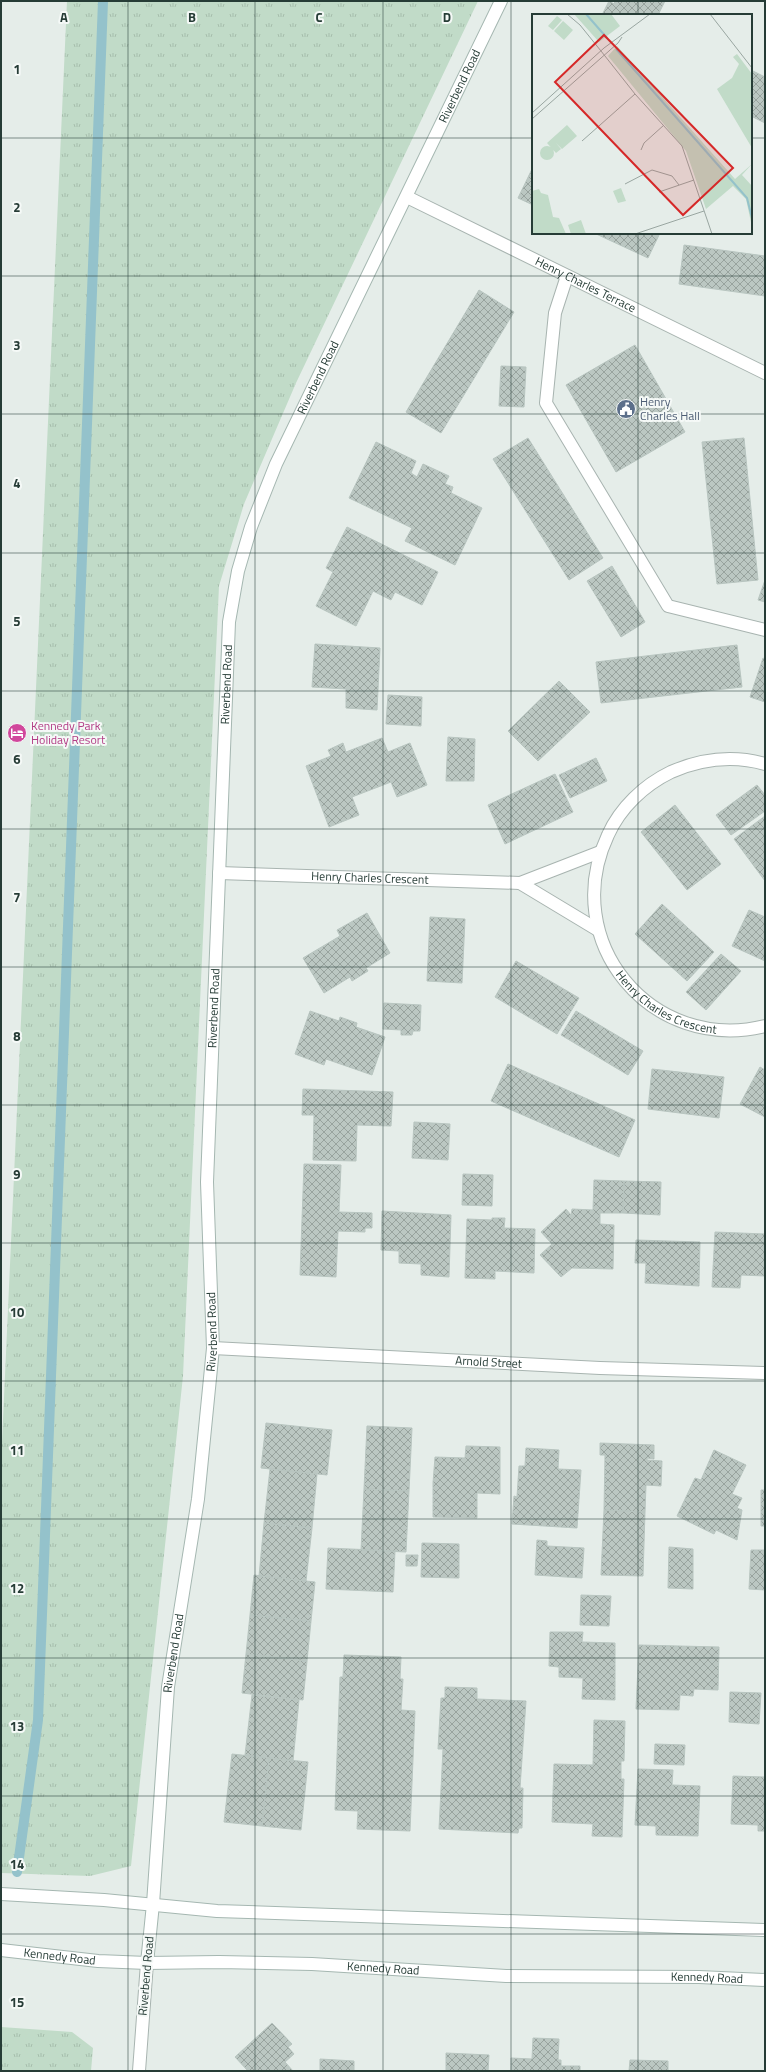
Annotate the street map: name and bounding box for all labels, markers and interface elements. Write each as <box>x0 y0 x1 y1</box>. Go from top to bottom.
text: A <box>60 7 68 27</box>
text: B <box>188 7 196 27</box>
text: C <box>315 7 323 27</box>
text: D <box>443 7 451 27</box>
inset map <box>532 14 752 234</box>
street label: Riverbend Road <box>433 46 485 126</box>
text: 1 <box>13 59 21 79</box>
text: 2 <box>13 197 21 217</box>
street label: Henry Charles Terrace <box>532 252 639 317</box>
text: 3 <box>13 335 21 355</box>
street label: Riverbend Road <box>292 337 344 417</box>
place label: Henry Charles Hall <box>640 392 700 425</box>
public building icon: Henry Charles Hall <box>615 398 637 420</box>
text: 4 <box>13 473 21 493</box>
text: 5 <box>13 611 21 631</box>
street label: Riverbend Road <box>215 644 237 725</box>
place label: Kennedy Park Holiday Resort <box>31 716 106 749</box>
hotel icon: Kennedy Park Holiday Resort <box>6 722 28 744</box>
text: 6 <box>13 749 21 769</box>
street label: Henry Charles Crescent <box>311 866 430 889</box>
text: 7 <box>13 887 21 907</box>
street label: Henry Charles Crescent <box>611 966 719 1039</box>
street label: Riverbend Road <box>202 968 224 1048</box>
text: 8 <box>13 1026 21 1046</box>
text: 9 <box>13 1164 21 1184</box>
street label: Riverbend Road <box>201 1292 222 1373</box>
text: 10 <box>10 1302 24 1322</box>
street label: Arnold Street <box>455 1351 523 1373</box>
text: 11 <box>10 1440 24 1460</box>
text: 12 <box>10 1578 24 1598</box>
street label: Riverbend Road <box>158 1612 189 1693</box>
text: 13 <box>10 1716 24 1736</box>
text: 14 <box>10 1854 24 1874</box>
street label: Riverbend Road <box>133 1935 158 2016</box>
street label: Kennedy Road <box>23 1943 97 1970</box>
street label: Kennedy Road <box>346 1956 420 1980</box>
street label: Kennedy Road <box>671 1967 744 1988</box>
text: 15 <box>10 1992 24 2012</box>

